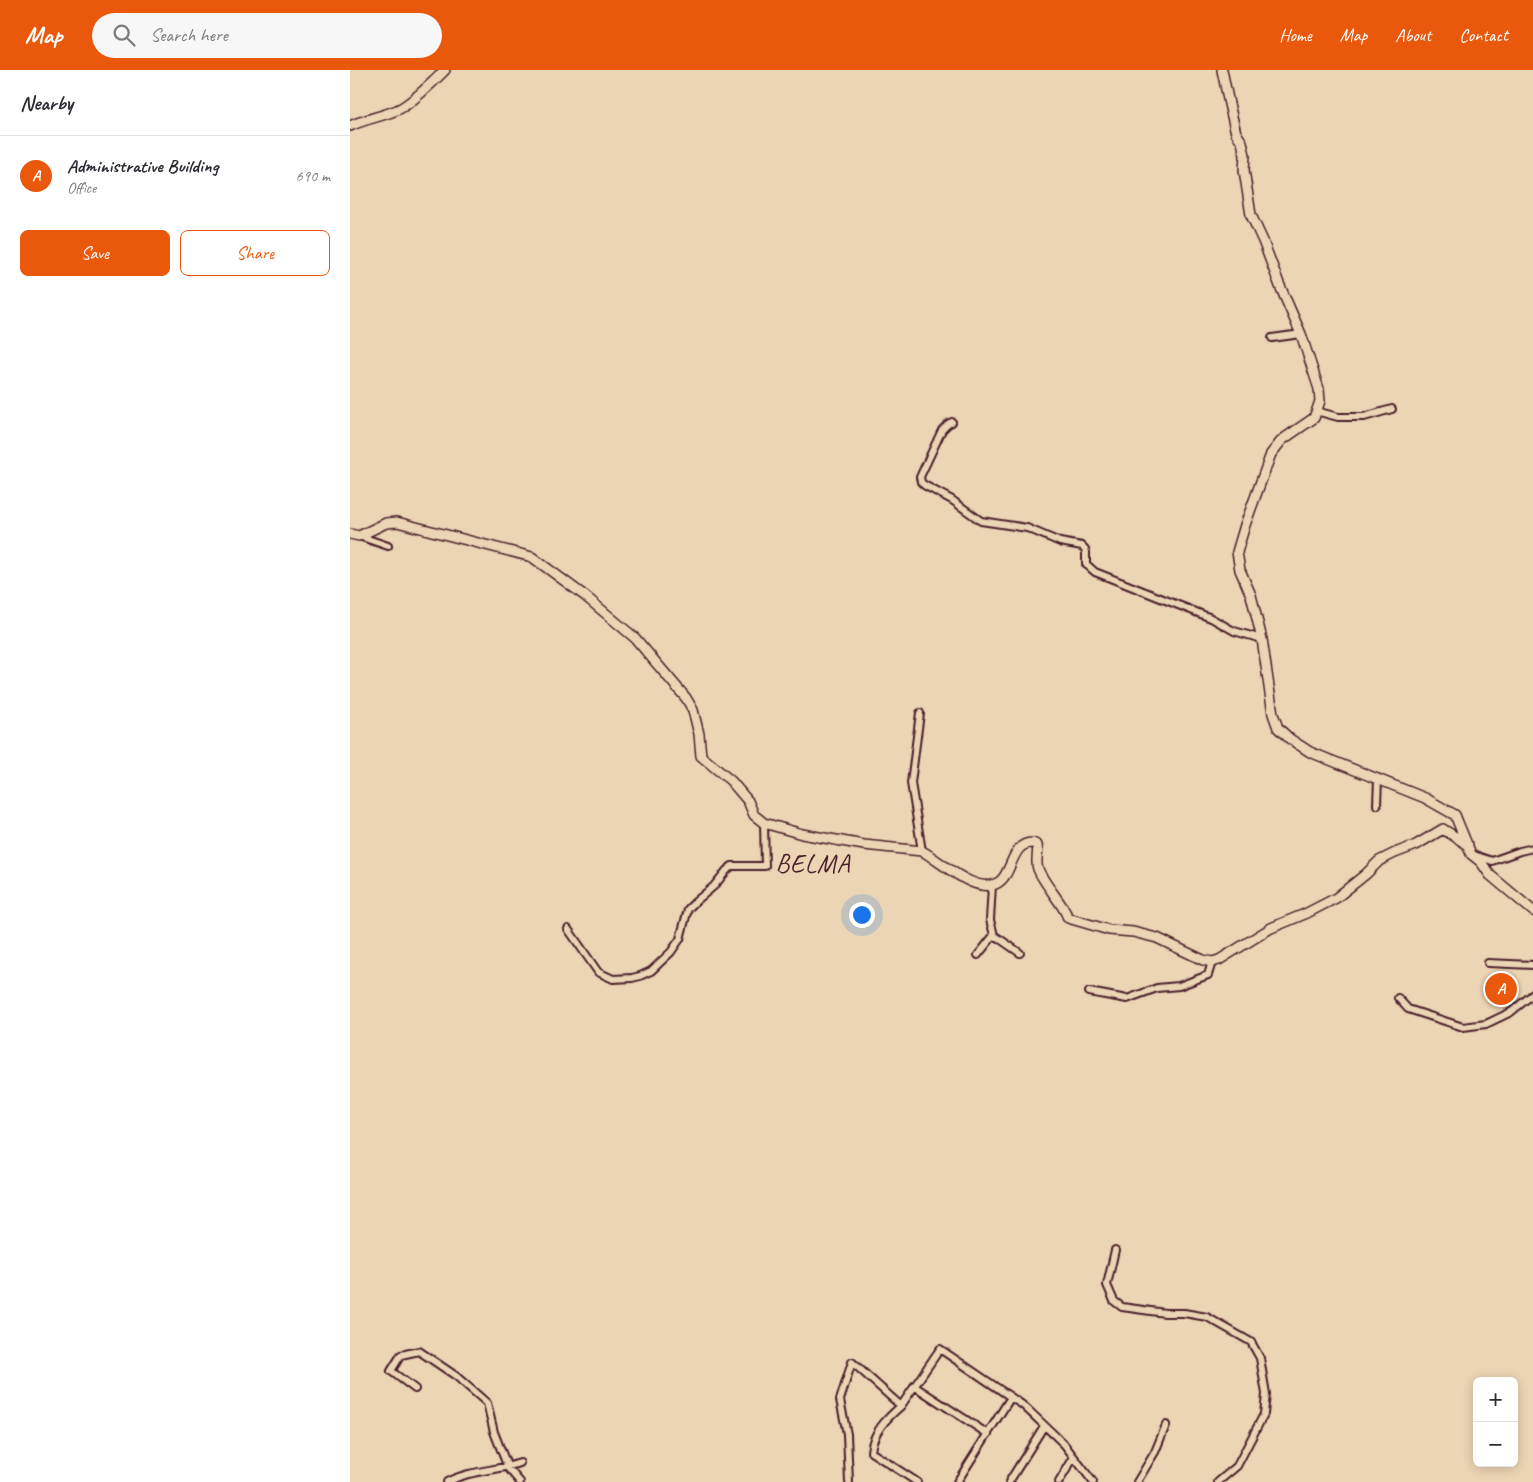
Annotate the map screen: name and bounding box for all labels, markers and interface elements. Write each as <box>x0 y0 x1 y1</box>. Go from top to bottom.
search box <box>92 13 442 58</box>
text: Map <box>25 20 62 50</box>
icon: search <box>110 21 138 49</box>
text: Search here <box>150 23 228 47</box>
text: Home <box>1279 24 1312 46</box>
text: Map <box>1340 24 1367 46</box>
text: About <box>1395 24 1431 46</box>
text: Contact <box>1459 24 1508 46</box>
text: Nearby <box>20 90 73 116</box>
text: Administrative Building <box>67 154 218 178</box>
text: A <box>32 166 40 186</box>
text: 690 m <box>296 166 330 186</box>
text: Office <box>67 178 96 198</box>
button: Save <box>20 230 170 276</box>
button: Share <box>180 230 330 276</box>
district label: BELMA <box>775 847 852 880</box>
your location <box>849 902 875 928</box>
pin: A <box>1485 970 1517 1008</box>
map controls <box>1473 1377 1518 1467</box>
button: + <box>1473 1377 1518 1422</box>
button: − <box>1473 1422 1518 1467</box>

